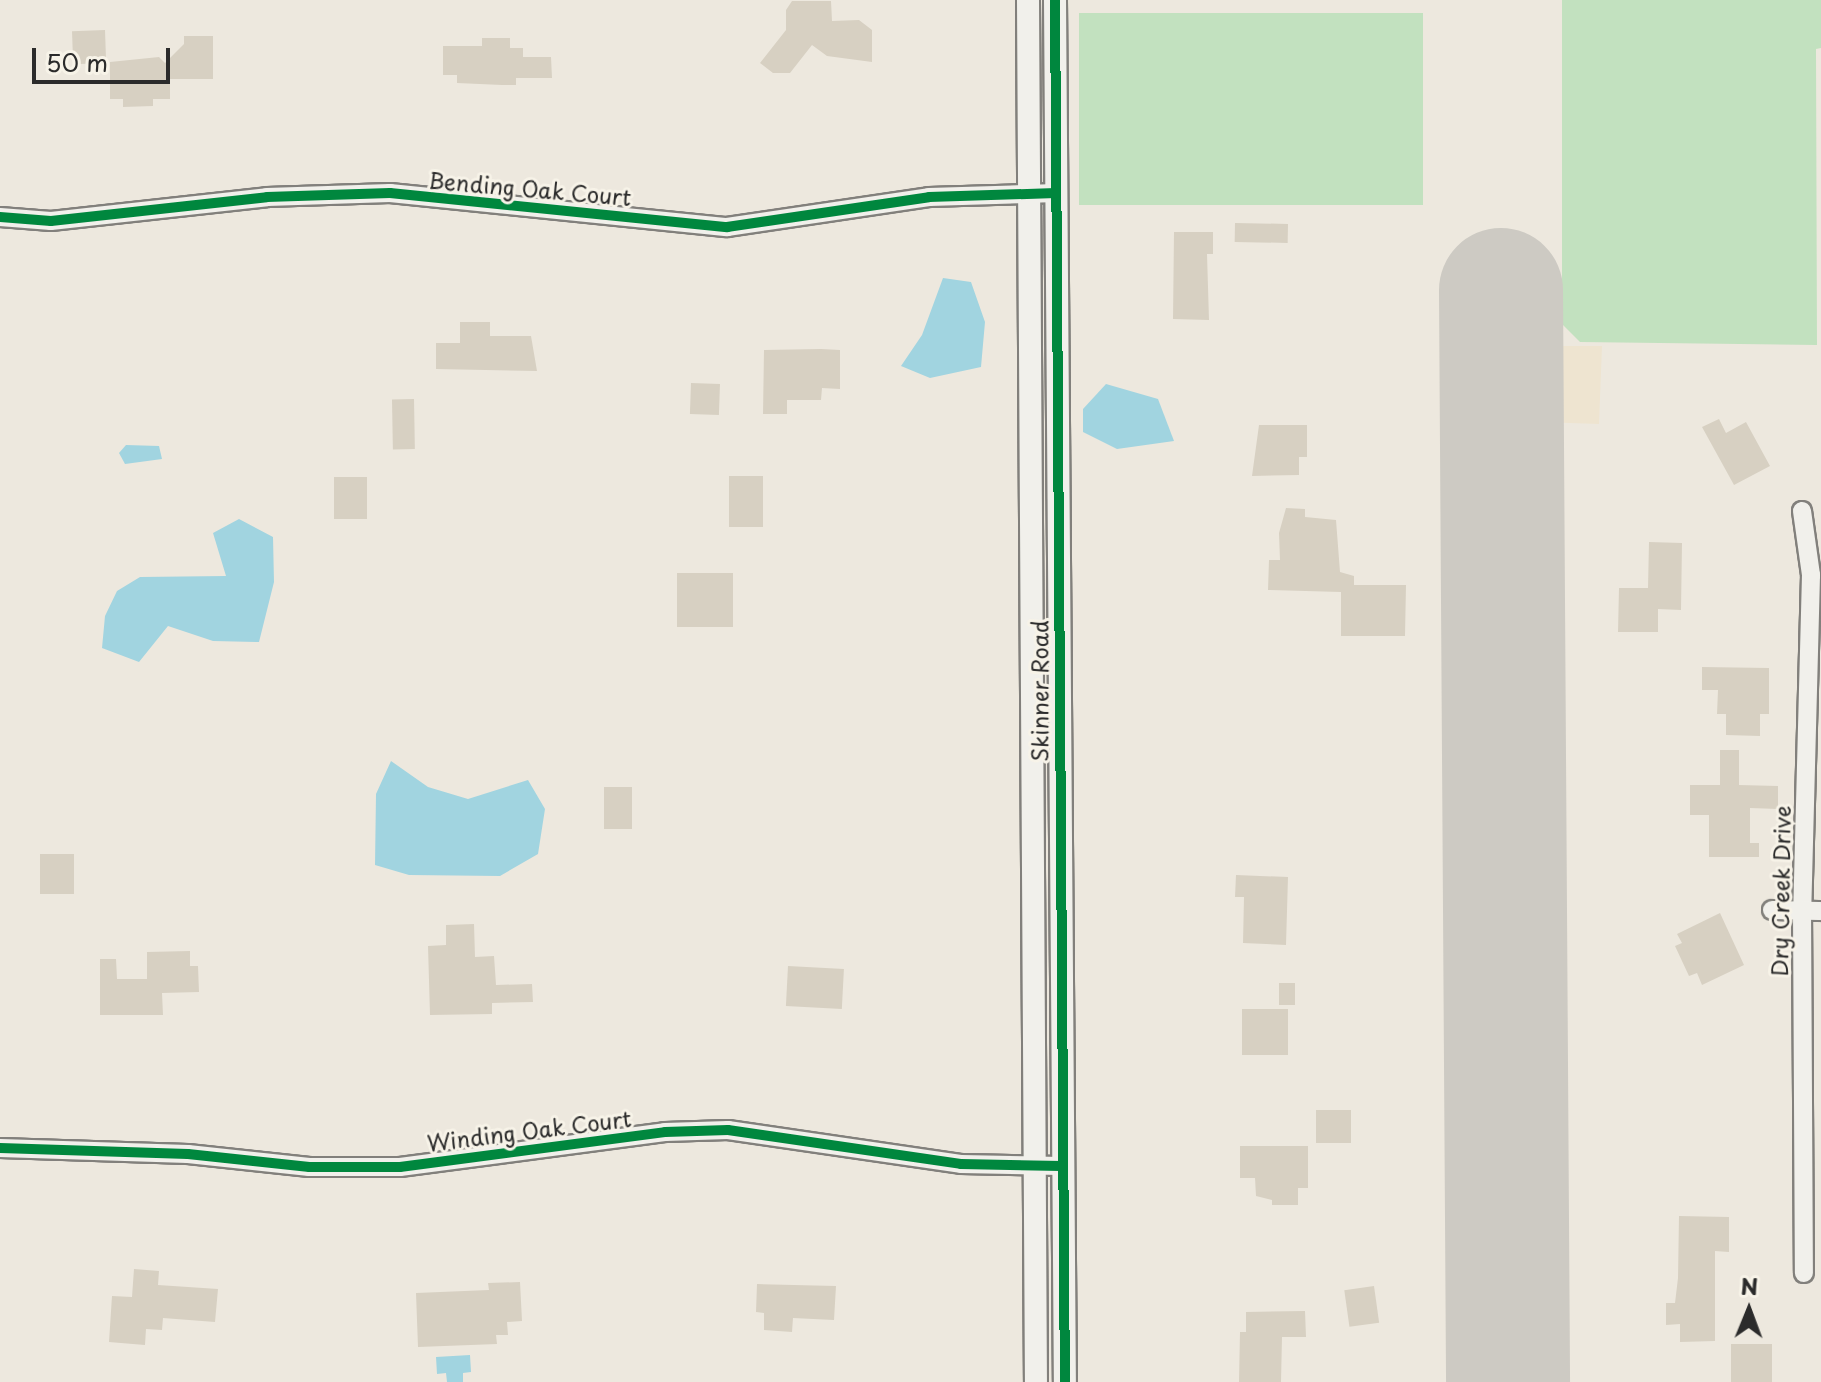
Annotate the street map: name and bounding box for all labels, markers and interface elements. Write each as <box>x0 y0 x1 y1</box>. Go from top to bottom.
scale bar <box>36 32 174 82</box>
text: 50 m <box>46 44 108 80</box>
street label: Bending Oak Court <box>426 166 634 210</box>
street label: Skinner Road <box>1026 620 1052 762</box>
street label: Dry Creek Drive <box>1765 803 1795 979</box>
street label: Winding Oak Court <box>424 1104 634 1156</box>
text: N <box>1740 1269 1758 1302</box>
north arrow <box>1709 1270 1789 1350</box>

